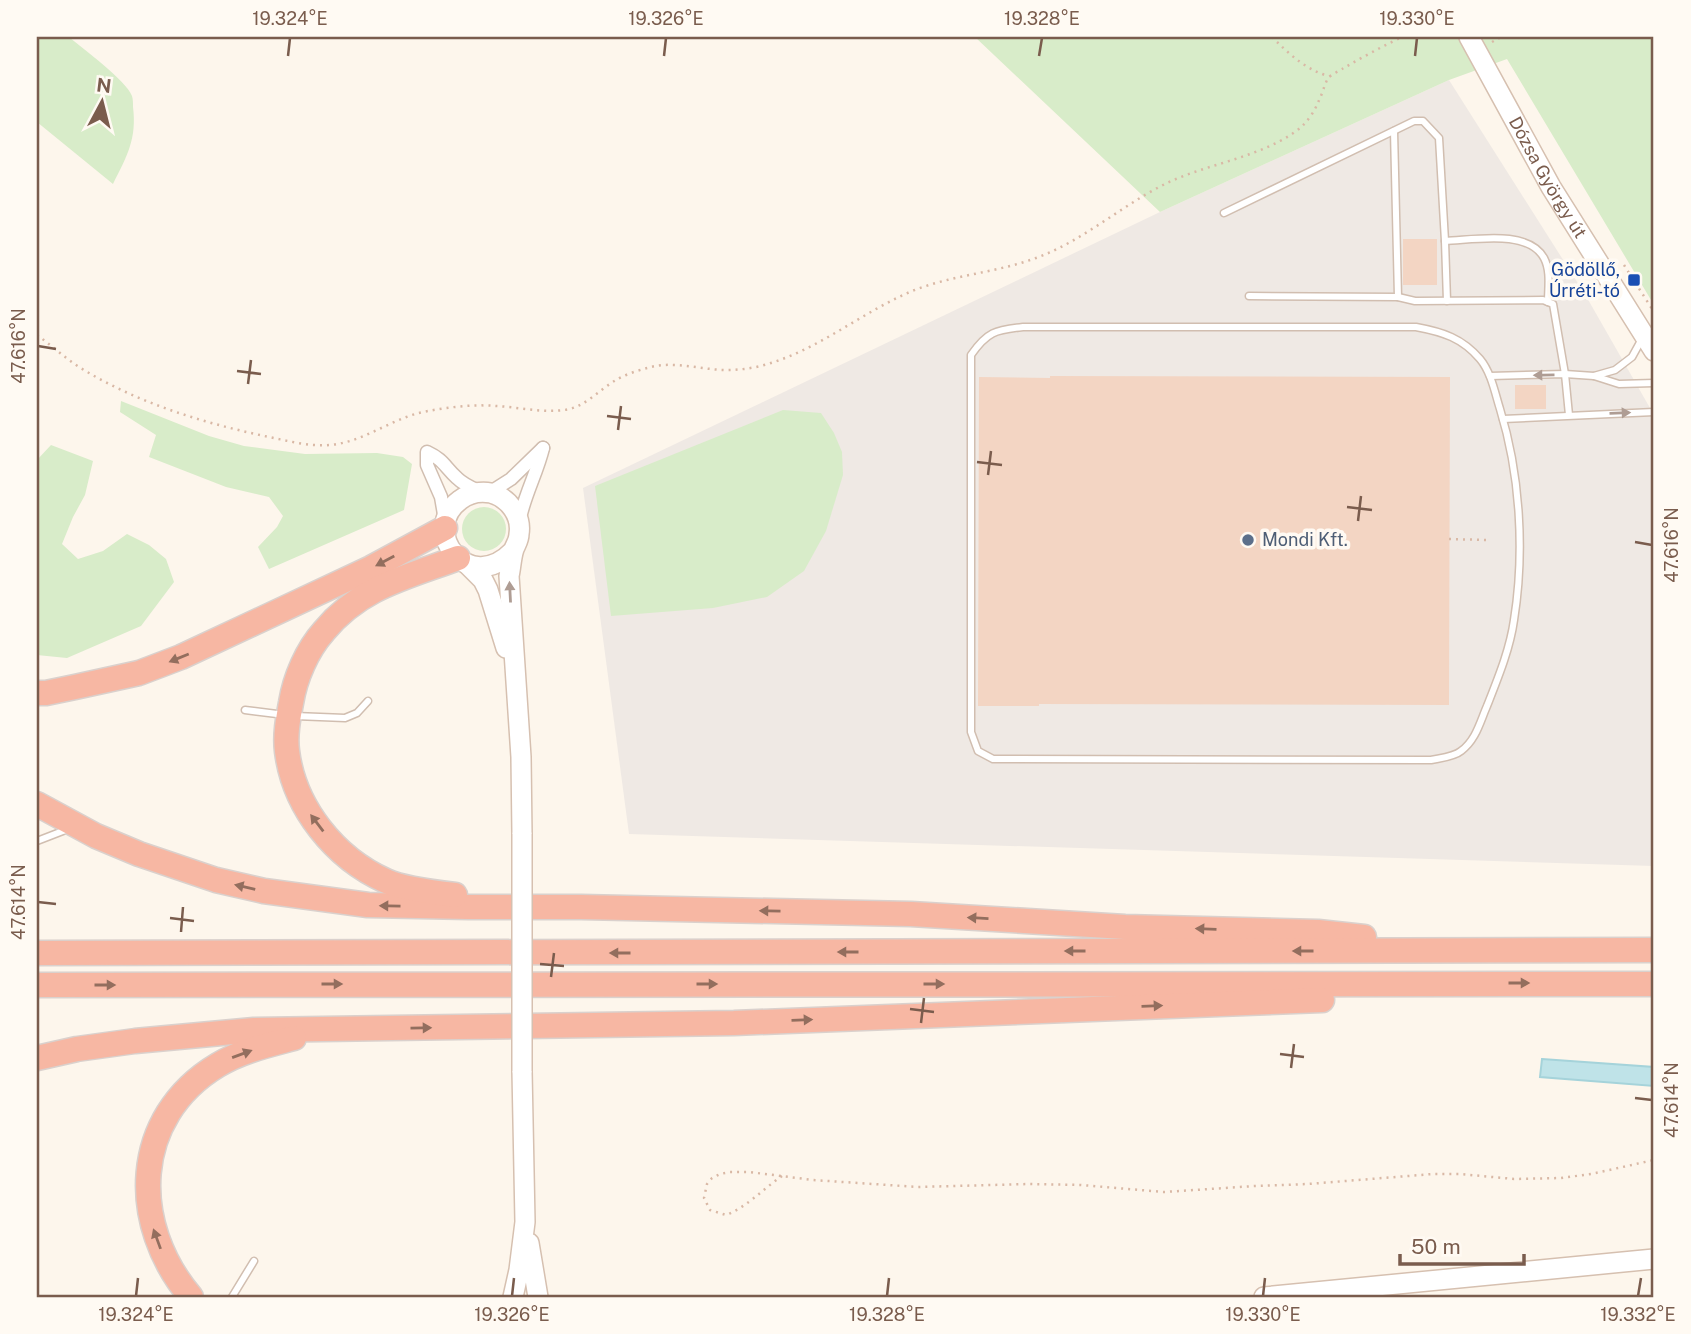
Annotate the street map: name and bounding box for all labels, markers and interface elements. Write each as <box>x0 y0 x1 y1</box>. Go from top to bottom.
text: 19.324°E <box>252 8 328 29</box>
text: 19.326°E <box>628 8 704 29</box>
text: 19.328°E <box>1004 8 1080 29</box>
text: 19.330°E <box>1379 8 1455 29</box>
north arrow <box>66 66 136 136</box>
text: N <box>95 73 113 97</box>
street label: Dózsa György út <box>1505 113 1591 242</box>
place label: Gödöllő, Úrréti-tó <box>1549 259 1620 301</box>
marker: Gödöllő, Úrréti-tó <box>1626 272 1642 288</box>
text: 47.616°N <box>8 308 29 384</box>
one-way arrow <box>1533 369 1555 381</box>
one-way arrow <box>1609 408 1631 419</box>
text: 47.616°N <box>1661 507 1682 583</box>
place label: Mondi Kft. <box>1262 529 1348 550</box>
marker: Mondi Kft. <box>1240 532 1256 548</box>
one-way arrow <box>375 555 394 567</box>
one-way arrow <box>505 581 516 603</box>
one-way arrow <box>168 652 189 663</box>
one-way arrow <box>310 814 324 832</box>
text: 47.614°N <box>8 864 29 940</box>
one-way arrow <box>234 881 256 892</box>
one-way arrow <box>379 900 401 911</box>
one-way arrow <box>758 905 780 917</box>
one-way arrow <box>967 912 989 923</box>
one-way arrow <box>1194 923 1216 935</box>
one-way arrow <box>1291 945 1313 956</box>
one-way arrow <box>836 946 858 958</box>
one-way arrow <box>1064 946 1086 957</box>
one-way arrow <box>609 947 631 959</box>
one-way arrow <box>322 978 344 990</box>
one-way arrow <box>696 978 718 990</box>
one-way arrow <box>924 978 946 990</box>
one-way arrow <box>1508 978 1530 989</box>
one-way arrow <box>94 979 116 991</box>
one-way arrow <box>1141 1001 1163 1012</box>
one-way arrow <box>791 1014 813 1025</box>
one-way arrow <box>410 1022 432 1034</box>
one-way arrow <box>232 1048 253 1059</box>
text: 47.614°N <box>1661 1062 1682 1138</box>
scale bar <box>1400 1222 1525 1266</box>
one-way arrow <box>151 1228 162 1249</box>
text: 50 m <box>1411 1234 1461 1259</box>
text: 19.324°E <box>98 1304 174 1325</box>
text: 19.326°E <box>474 1304 550 1325</box>
text: 19.328°E <box>849 1304 925 1325</box>
text: 19.330°E <box>1225 1304 1301 1325</box>
text: 19.332°E <box>1600 1304 1676 1325</box>

